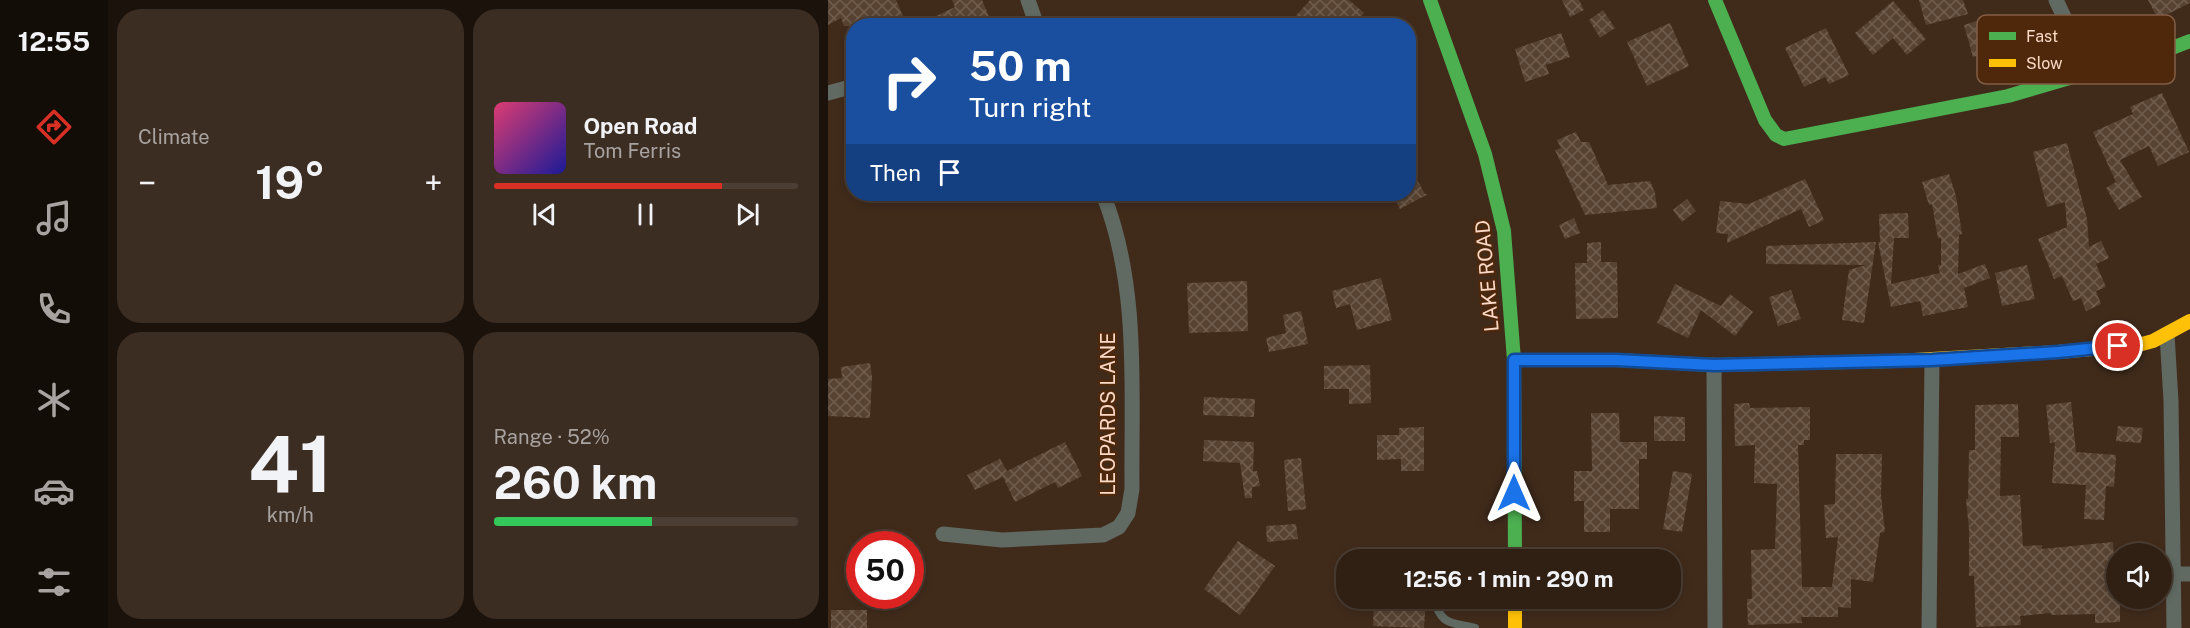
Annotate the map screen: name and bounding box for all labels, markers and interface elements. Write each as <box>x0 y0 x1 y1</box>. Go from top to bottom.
legend <box>1977 15 2175 84</box>
text: 12:55 <box>18 25 90 57</box>
text: Fast <box>2026 27 2058 46</box>
text: 50 m <box>969 41 1072 90</box>
icon: right <box>870 42 948 120</box>
text: Slow <box>2026 54 2063 73</box>
text: Turn right <box>969 91 1092 123</box>
icon: directions <box>33 106 75 148</box>
text: Open Road <box>584 113 697 139</box>
text: Climate <box>138 125 210 149</box>
text: Tom Ferris <box>584 139 681 163</box>
text: 19° <box>255 156 325 209</box>
icon: arrive <box>933 156 966 189</box>
text: Then <box>870 160 921 186</box>
text: − <box>138 164 156 202</box>
text: + <box>424 164 443 202</box>
icon: music <box>33 197 75 239</box>
icon: previous <box>528 198 561 231</box>
icon: pause <box>629 198 662 231</box>
icon: next <box>731 198 764 231</box>
street label: LAKE ROAD <box>1470 219 1504 333</box>
icon: phone <box>33 288 75 330</box>
pin <box>2092 320 2143 371</box>
icon: arrive <box>2101 329 2134 362</box>
street label: LEOPARDS LANE <box>1096 332 1120 496</box>
icon: climate <box>33 379 75 421</box>
text: 41 <box>248 418 333 510</box>
text: Range · 52% <box>494 425 610 449</box>
text: 260 km <box>494 456 657 509</box>
position arrow <box>1482 461 1546 525</box>
icon: car <box>33 470 75 512</box>
text: km/h <box>267 503 314 527</box>
speed limit sign: 50 <box>846 531 924 609</box>
map controls <box>2106 543 2172 609</box>
button: sound <box>2106 543 2172 609</box>
icon: filters <box>33 561 75 603</box>
text: 12:56 · 1 min · 290 m <box>1403 566 1614 592</box>

